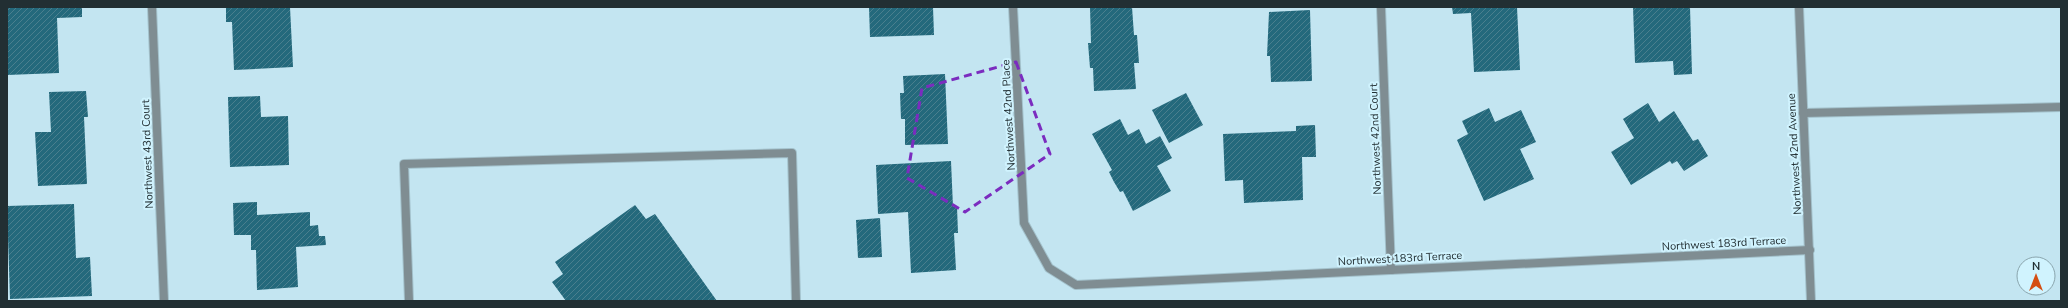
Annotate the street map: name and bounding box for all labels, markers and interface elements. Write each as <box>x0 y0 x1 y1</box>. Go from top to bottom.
street label: Northwest 42nd Place <box>998 59 1019 171</box>
street label: Northwest 42nd Court <box>1366 83 1385 195</box>
street label: Northwest 42nd Avenue <box>1784 93 1805 215</box>
street label: Northwest 43rd Court <box>138 99 157 209</box>
street label: Northwest 183rd Terrace <box>1661 233 1787 254</box>
street label: Northwest 183rd Terrace <box>1337 248 1463 269</box>
north arrow <box>2016 256 2056 296</box>
text: N <box>2032 259 2040 274</box>

